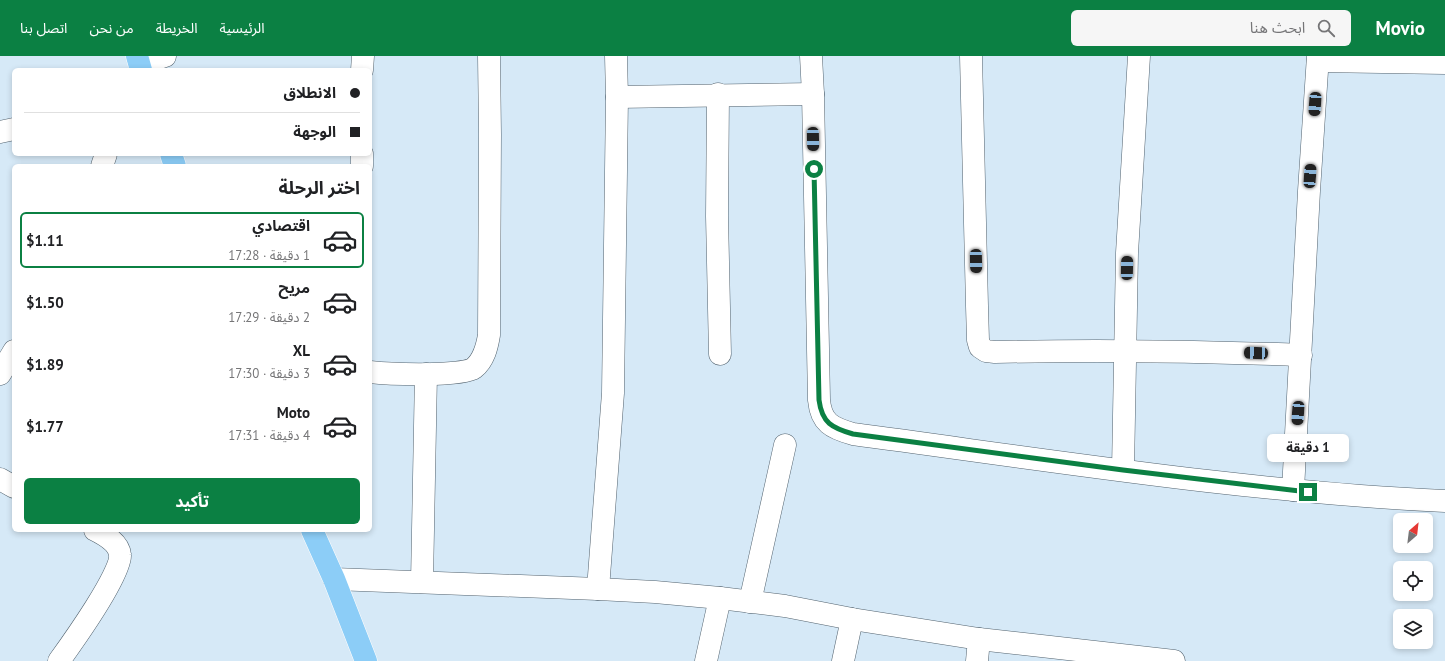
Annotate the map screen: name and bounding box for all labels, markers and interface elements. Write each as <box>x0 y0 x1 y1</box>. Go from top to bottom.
search box <box>1071 10 1351 46</box>
text: Movio <box>1375 16 1425 40</box>
icon: search <box>1315 17 1337 39</box>
text: ابحث هنا <box>1250 18 1305 37</box>
text: اتصل بنا <box>20 19 67 37</box>
text: من نحن <box>89 19 134 37</box>
text: الخريطة <box>156 19 198 37</box>
text: الرئيسية <box>220 19 265 37</box>
text: الانطلاق <box>284 83 336 102</box>
car <box>1308 92 1322 116</box>
text: الوجهة <box>293 122 336 141</box>
car <box>807 127 819 151</box>
route start <box>805 160 823 178</box>
car <box>1303 164 1317 188</box>
text: اختر الرحلة <box>279 176 360 199</box>
text: اقتصادي <box>252 216 310 235</box>
icon: car <box>322 222 358 258</box>
text: $1.11 <box>26 231 64 250</box>
text: 1 دقيقة · 17:28 <box>228 247 310 264</box>
car <box>970 249 982 273</box>
car <box>1121 256 1133 280</box>
text: مريح <box>278 278 310 297</box>
icon: car <box>322 284 358 320</box>
text: $1.50 <box>26 293 64 312</box>
text: 2 دقيقة · 17:29 <box>228 309 310 326</box>
text: XL <box>293 341 310 360</box>
icon: car <box>322 346 358 382</box>
car <box>1244 347 1268 359</box>
text: $1.89 <box>26 355 64 374</box>
text: 3 دقيقة · 17:30 <box>228 365 310 382</box>
car <box>1291 401 1305 425</box>
text: Moto <box>277 403 310 422</box>
icon: car <box>322 408 358 444</box>
text: $1.77 <box>26 417 64 436</box>
text: 4 دقيقة · 17:31 <box>228 427 310 444</box>
callout: 1 دقيقة <box>1267 434 1349 462</box>
text: 1 دقيقة <box>1286 439 1330 456</box>
button: تأكيد <box>24 478 360 524</box>
route end <box>1299 483 1317 501</box>
north arrow <box>1393 513 1433 553</box>
map controls <box>1393 513 1433 649</box>
button: locate <box>1393 561 1433 601</box>
button: layers <box>1393 609 1433 649</box>

